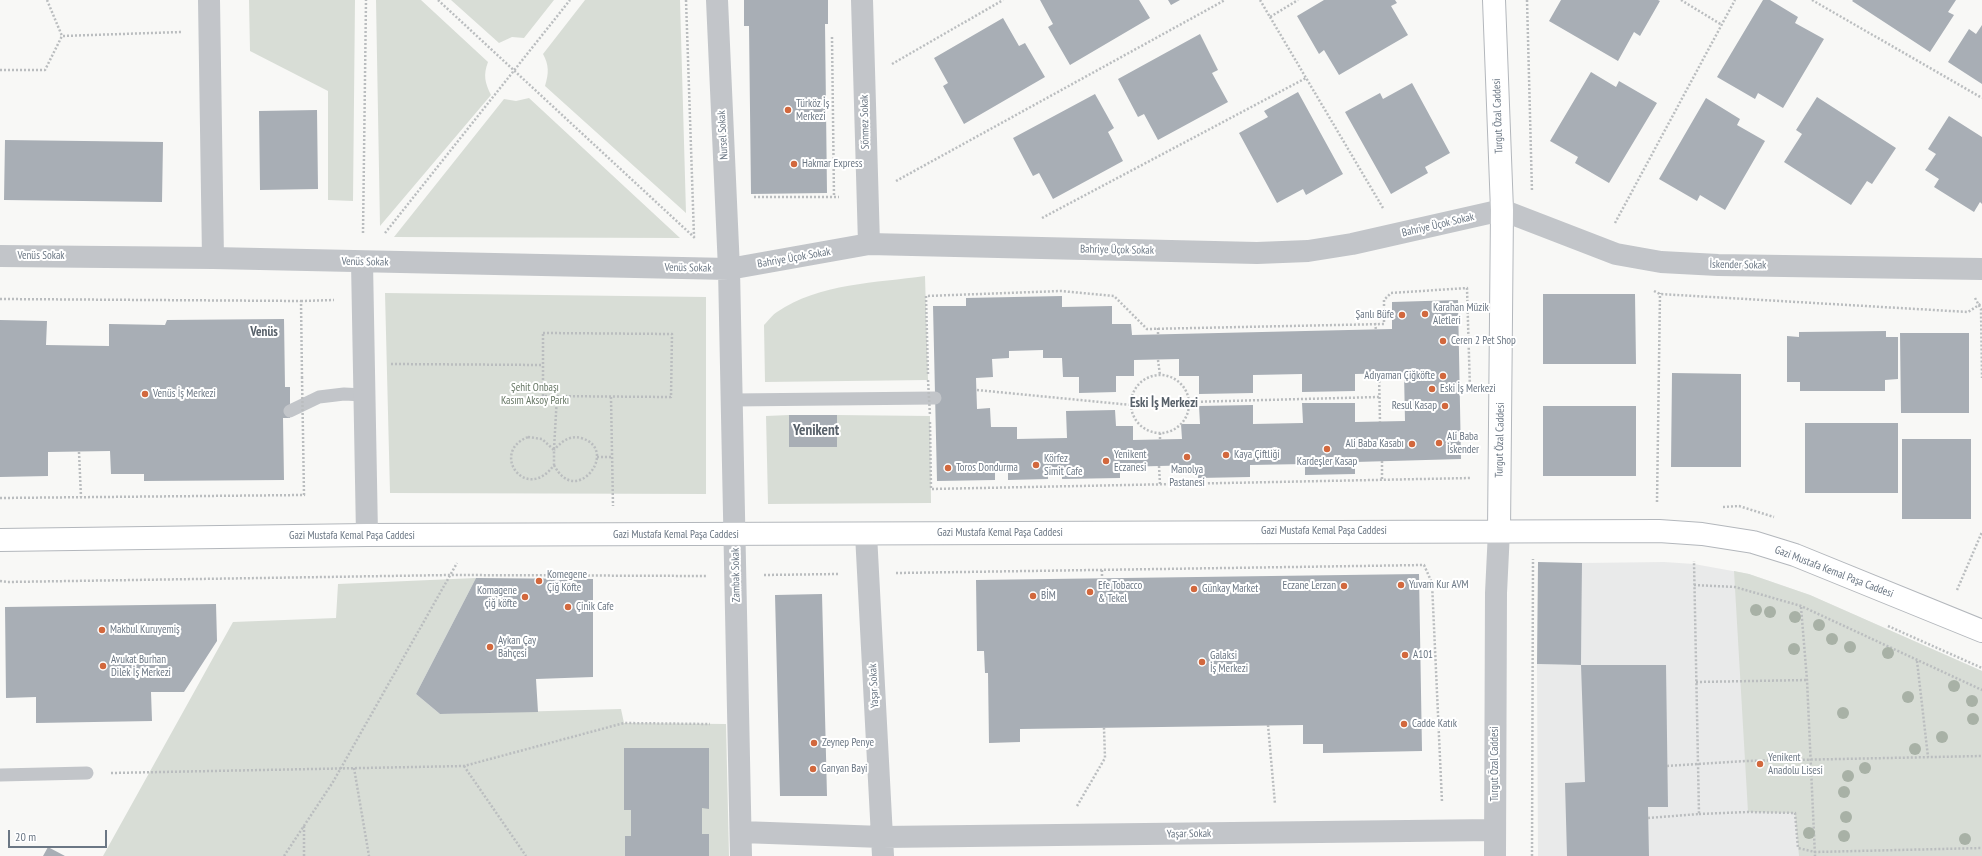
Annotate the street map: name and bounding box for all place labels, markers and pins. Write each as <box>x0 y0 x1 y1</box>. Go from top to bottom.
place label: Türköz İş Merkezi <box>796 97 829 123</box>
marker: Türköz İş Merkezi <box>783 105 793 115</box>
place label: Hakmar Express <box>802 157 862 171</box>
marker: Hakmar Express <box>789 159 799 169</box>
place label: Karahan Müzik Aletleri <box>1433 301 1489 327</box>
place label: Şanlı Büfe <box>1356 308 1394 322</box>
marker: Karahan Müzik Aletleri <box>1420 309 1430 319</box>
marker: Şanlı Büfe <box>1397 310 1407 320</box>
place label: Ceren 2 Pet Shop <box>1451 334 1516 348</box>
marker: Ceren 2 Pet Shop <box>1438 336 1448 346</box>
place label: Adıyaman Çiğköfte <box>1364 369 1435 383</box>
marker: Adıyaman Çiğköfte <box>1438 371 1448 381</box>
place label: Eski İş Merkezi <box>1440 382 1496 396</box>
marker: Eski İş Merkezi <box>1427 384 1437 394</box>
place label: Venüs İş Merkezi <box>153 387 216 401</box>
marker: Venüs İş Merkezi <box>140 389 150 399</box>
place label: Resul Kasap <box>1392 399 1437 413</box>
marker: Resul Kasap <box>1440 401 1450 411</box>
place label: Ali Baba İskender <box>1447 430 1479 456</box>
place label: Ali Baba Kasabı <box>1346 437 1404 451</box>
marker: Ali Baba İskender <box>1434 438 1444 448</box>
marker: Ali Baba Kasabı <box>1407 439 1417 449</box>
marker: Kardeşler Kasap <box>1322 444 1332 454</box>
place label: Yenikent Eczanesi <box>1114 448 1147 474</box>
place label: Kaya Çiftliği <box>1234 448 1280 462</box>
marker: Kaya Çiftliği <box>1221 450 1231 460</box>
place label: Körfez Simit Cafe <box>1044 452 1083 478</box>
marker: Manolya Pastanesi <box>1182 452 1192 462</box>
place label: Kardeşler Kasap <box>1297 455 1357 469</box>
marker: Yenikent Eczanesi <box>1101 456 1111 466</box>
marker: Körfez Simit Cafe <box>1031 460 1041 470</box>
place label: Toros Dondurma <box>956 461 1018 475</box>
marker: Toros Dondurma <box>943 463 953 473</box>
place label: Manolya Pastanesi <box>1169 463 1205 489</box>
place label: Komegene Çiğ Köfte <box>547 568 587 594</box>
marker: Komegene Çiğ Köfte <box>534 576 544 586</box>
place label: Yuvam Kur AVM <box>1409 578 1468 592</box>
place label: Efe Tobacco & Tekel <box>1098 579 1142 605</box>
place label: Eczane Lerzan <box>1283 579 1336 593</box>
marker: Yuvam Kur AVM <box>1396 580 1406 590</box>
marker: Eczane Lerzan <box>1339 581 1349 591</box>
place label: Günkay Market <box>1202 582 1258 596</box>
place label: Komagene çiğ köfte <box>477 584 517 610</box>
marker: Günkay Market <box>1189 584 1199 594</box>
marker: Efe Tobacco & Tekel <box>1085 587 1095 597</box>
place label: BİM <box>1041 589 1056 603</box>
marker: BİM <box>1028 591 1038 601</box>
marker: Komagene çiğ köfte <box>520 592 530 602</box>
place label: Çinik Cafe <box>576 600 614 614</box>
marker: Çinik Cafe <box>563 602 573 612</box>
place label: Makbul Kuruyemiş <box>110 623 180 637</box>
marker: Makbul Kuruyemiş <box>97 625 107 635</box>
place label: Aykan Çay Bahçesi <box>498 634 536 660</box>
marker: Aykan Çay Bahçesi <box>485 642 495 652</box>
place label: A101 <box>1413 648 1433 662</box>
place label: Galaksi İş Merkezi <box>1210 649 1248 675</box>
marker: A101 <box>1400 650 1410 660</box>
place label: Avukat Burhan Dilek İş Merkezi <box>111 653 171 679</box>
marker: Galaksi İş Merkezi <box>1197 657 1207 667</box>
marker: Avukat Burhan Dilek İş Merkezi <box>98 661 108 671</box>
place label: Cadde Katık <box>1412 717 1457 731</box>
marker: Cadde Katık <box>1399 719 1409 729</box>
place label: Zeynep Penye <box>822 736 874 750</box>
marker: Zeynep Penye <box>809 738 819 748</box>
place label: Yenikent Anadolu Lisesi <box>1768 751 1823 777</box>
marker: Yenikent Anadolu Lisesi <box>1755 759 1765 769</box>
place label: Ganyan Bayi <box>821 762 867 776</box>
marker: Ganyan Bayi <box>808 764 818 774</box>

